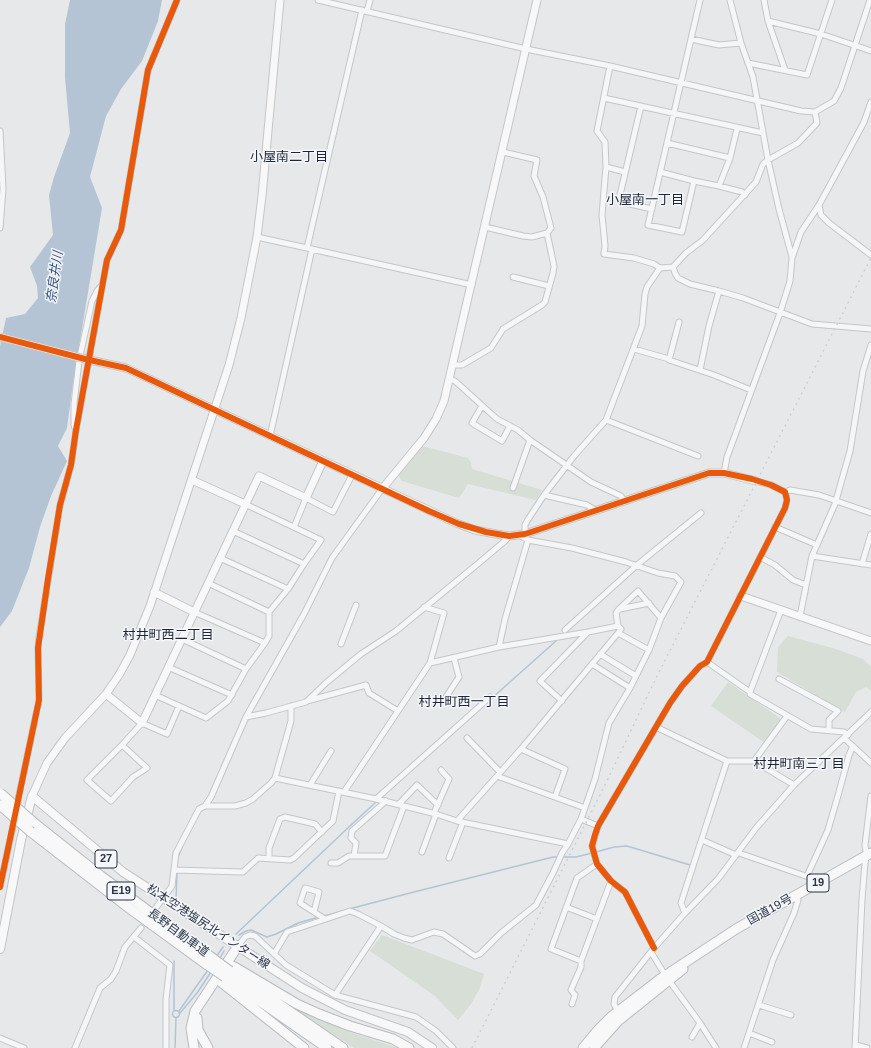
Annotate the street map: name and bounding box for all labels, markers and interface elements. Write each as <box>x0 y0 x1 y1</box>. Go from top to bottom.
district label: 小屋南二丁目 <box>250 149 328 165</box>
district label: 小屋南一丁目 <box>606 192 684 208</box>
water label: 奈良井川 <box>44 250 66 304</box>
district label: 村井町西二丁目 <box>123 627 213 643</box>
district label: 村井町西一丁目 <box>419 694 509 710</box>
district label: 村井町南三丁目 <box>754 756 844 772</box>
road number: 27 <box>95 850 117 868</box>
road number: 19 <box>807 874 829 892</box>
road number: E19 <box>107 882 135 900</box>
street label: 松本空港塩尻北インター線 <box>144 882 272 972</box>
street label: 国道19号 <box>745 892 795 928</box>
street label: 長野自動車道 <box>145 906 211 960</box>

